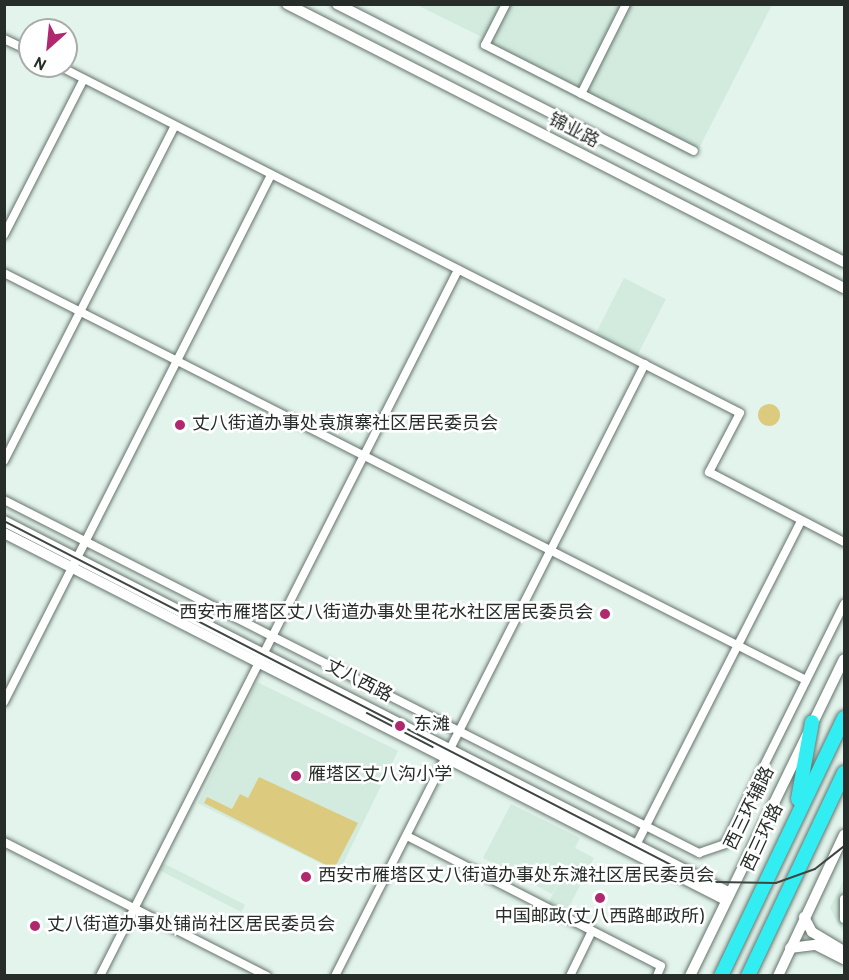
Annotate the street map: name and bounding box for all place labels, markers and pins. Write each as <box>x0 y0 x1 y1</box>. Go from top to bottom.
place label: 丈八街道办事处袁旗寨社区居民委员会 <box>192 414 498 436</box>
marker: 丈八街道办事处袁旗寨社区居民委员会 <box>173 418 187 432</box>
place label: 西安市雁塔区丈八街道办事处里花水社区居民委员会 <box>179 603 593 625</box>
marker: 西安市雁塔区丈八街道办事处里花水社区居民委员会 <box>598 607 612 621</box>
place label: 东滩 <box>414 715 450 737</box>
marker: 东滩 <box>391 717 409 735</box>
place label: 雁塔区丈八沟小学 <box>308 765 452 787</box>
marker: 雁塔区丈八沟小学 <box>289 769 303 783</box>
place label: 西安市雁塔区丈八街道办事处东滩社区居民委员会 <box>318 866 714 888</box>
marker: 西安市雁塔区丈八街道办事处东滩社区居民委员会 <box>299 870 313 884</box>
marker: 中国邮政(丈八西路邮政所) <box>593 891 607 905</box>
place label: 中国邮政(丈八西路邮政所) <box>495 907 705 929</box>
place label: 丈八街道办事处铺尚社区居民委员会 <box>47 915 335 937</box>
marker: 丈八街道办事处铺尚社区居民委员会 <box>28 919 42 933</box>

